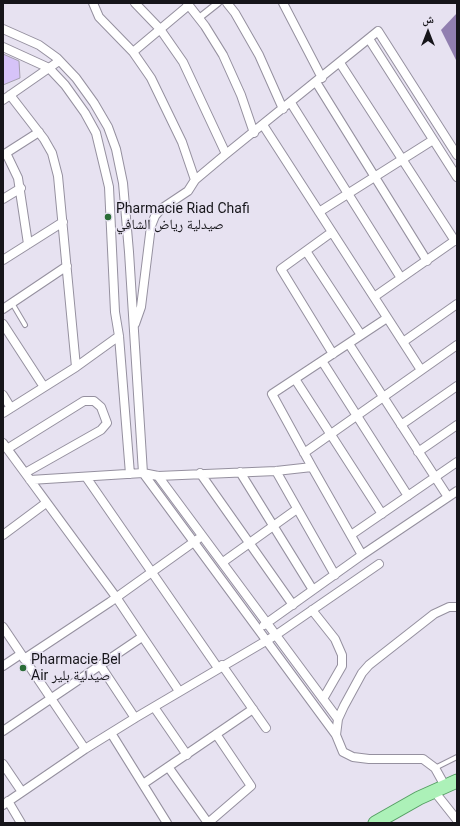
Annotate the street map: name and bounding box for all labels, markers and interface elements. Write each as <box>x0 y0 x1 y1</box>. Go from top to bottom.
north arrow <box>408 12 448 52</box>
text: ش <box>422 13 434 26</box>
place label: Pharmacie Riad Chafi صيدلية رياض الشافي <box>116 201 250 234</box>
marker: Pharmacie Riad Chafi صيدلية رياض الشافي <box>103 212 113 222</box>
place label: Pharmacie Bel Air صيدلية بلير <box>31 652 121 684</box>
marker: Pharmacie Bel Air صيدلية بلير <box>18 663 28 673</box>

